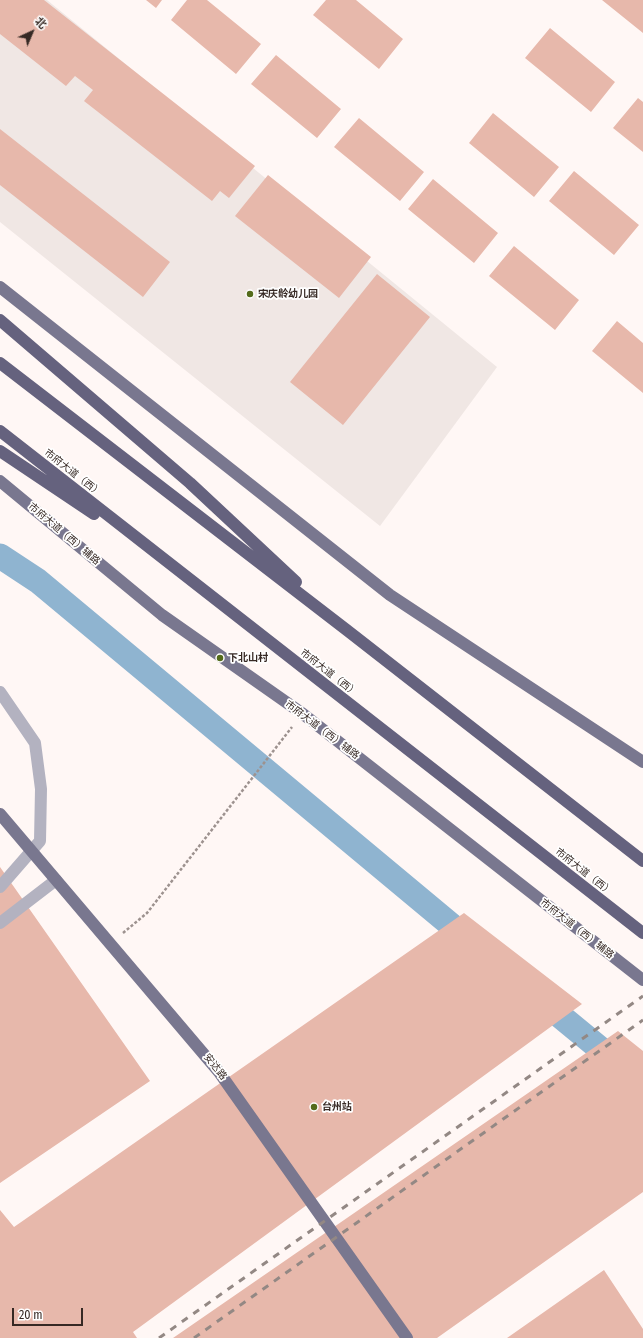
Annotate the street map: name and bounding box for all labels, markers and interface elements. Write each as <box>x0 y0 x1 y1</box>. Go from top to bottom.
north arrow <box>12 12 52 52</box>
text: 北 <box>32 15 49 32</box>
place label: 宋庆龄幼儿园 <box>258 288 318 300</box>
marker: 宋庆龄幼儿园 <box>245 289 255 299</box>
street label: 市府大道（西） <box>42 447 104 499</box>
street label: 市府大道（西）辅路 <box>26 500 102 568</box>
street label: 市府大道（西） <box>298 647 360 699</box>
place label: 下北山村 <box>228 652 268 664</box>
marker: 下北山村 <box>215 653 225 663</box>
street label: 市府大道（西）辅路 <box>282 698 362 762</box>
street label: 市府大道（西） <box>553 846 615 898</box>
street label: 市府大道（西）辅路 <box>538 897 616 961</box>
street label: 安达路 <box>201 1052 229 1082</box>
place label: 台州站 <box>322 1101 352 1113</box>
marker: 台州站 <box>309 1102 319 1112</box>
scale bar <box>14 1300 85 1326</box>
text: 20 m <box>19 1308 43 1322</box>

